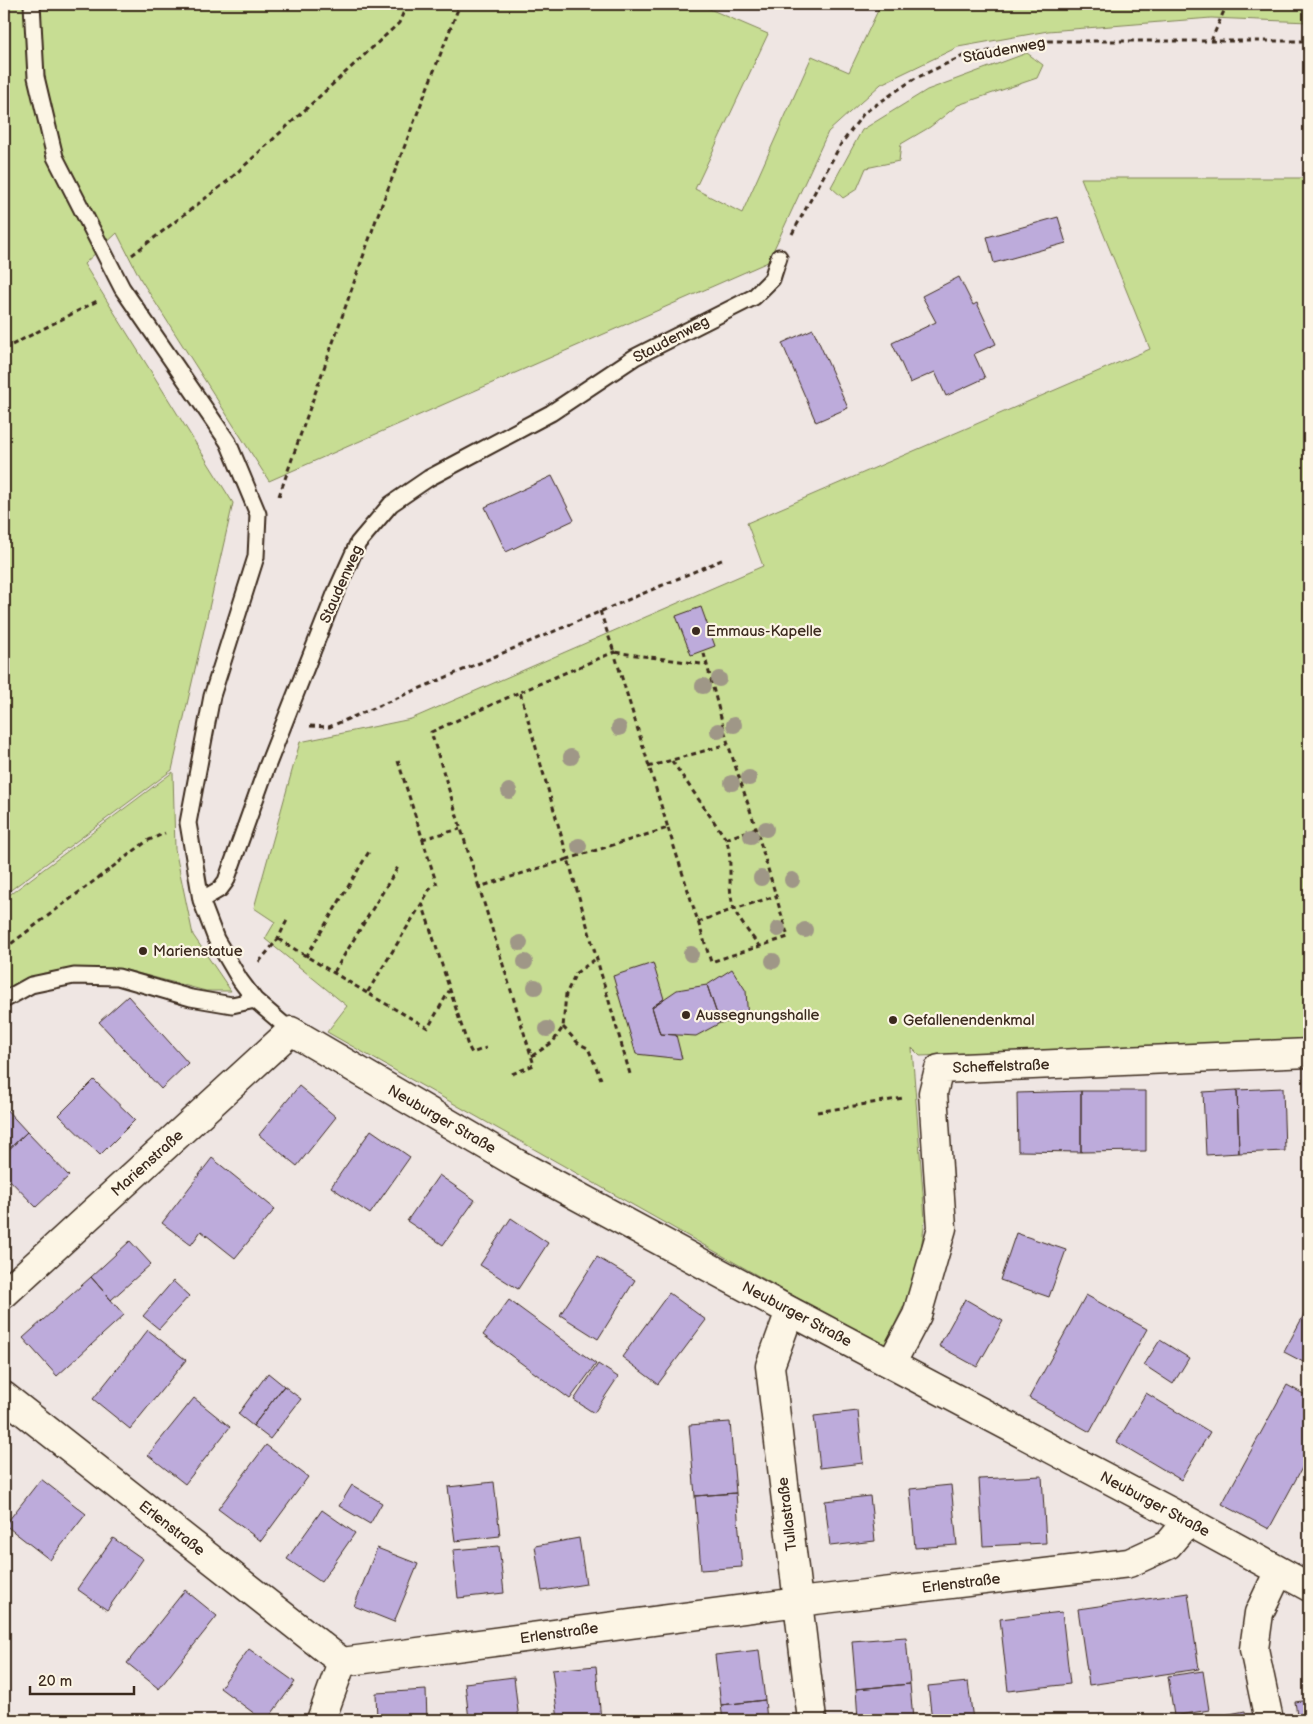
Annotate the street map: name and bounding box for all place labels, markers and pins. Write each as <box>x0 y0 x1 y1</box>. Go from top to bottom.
place label: Emmaus-Kapelle <box>706 622 822 641</box>
marker: Emmaus-Kapelle <box>690 625 702 637</box>
place label: Marienstatue <box>153 942 243 961</box>
marker: Marienstatue <box>137 945 149 957</box>
place label: Aussegnungshalle <box>696 1006 819 1025</box>
marker: Aussegnungshalle <box>680 1009 692 1021</box>
place label: Gefallenendenkmal <box>903 1011 1035 1030</box>
marker: Gefallenendenkmal <box>887 1014 899 1026</box>

